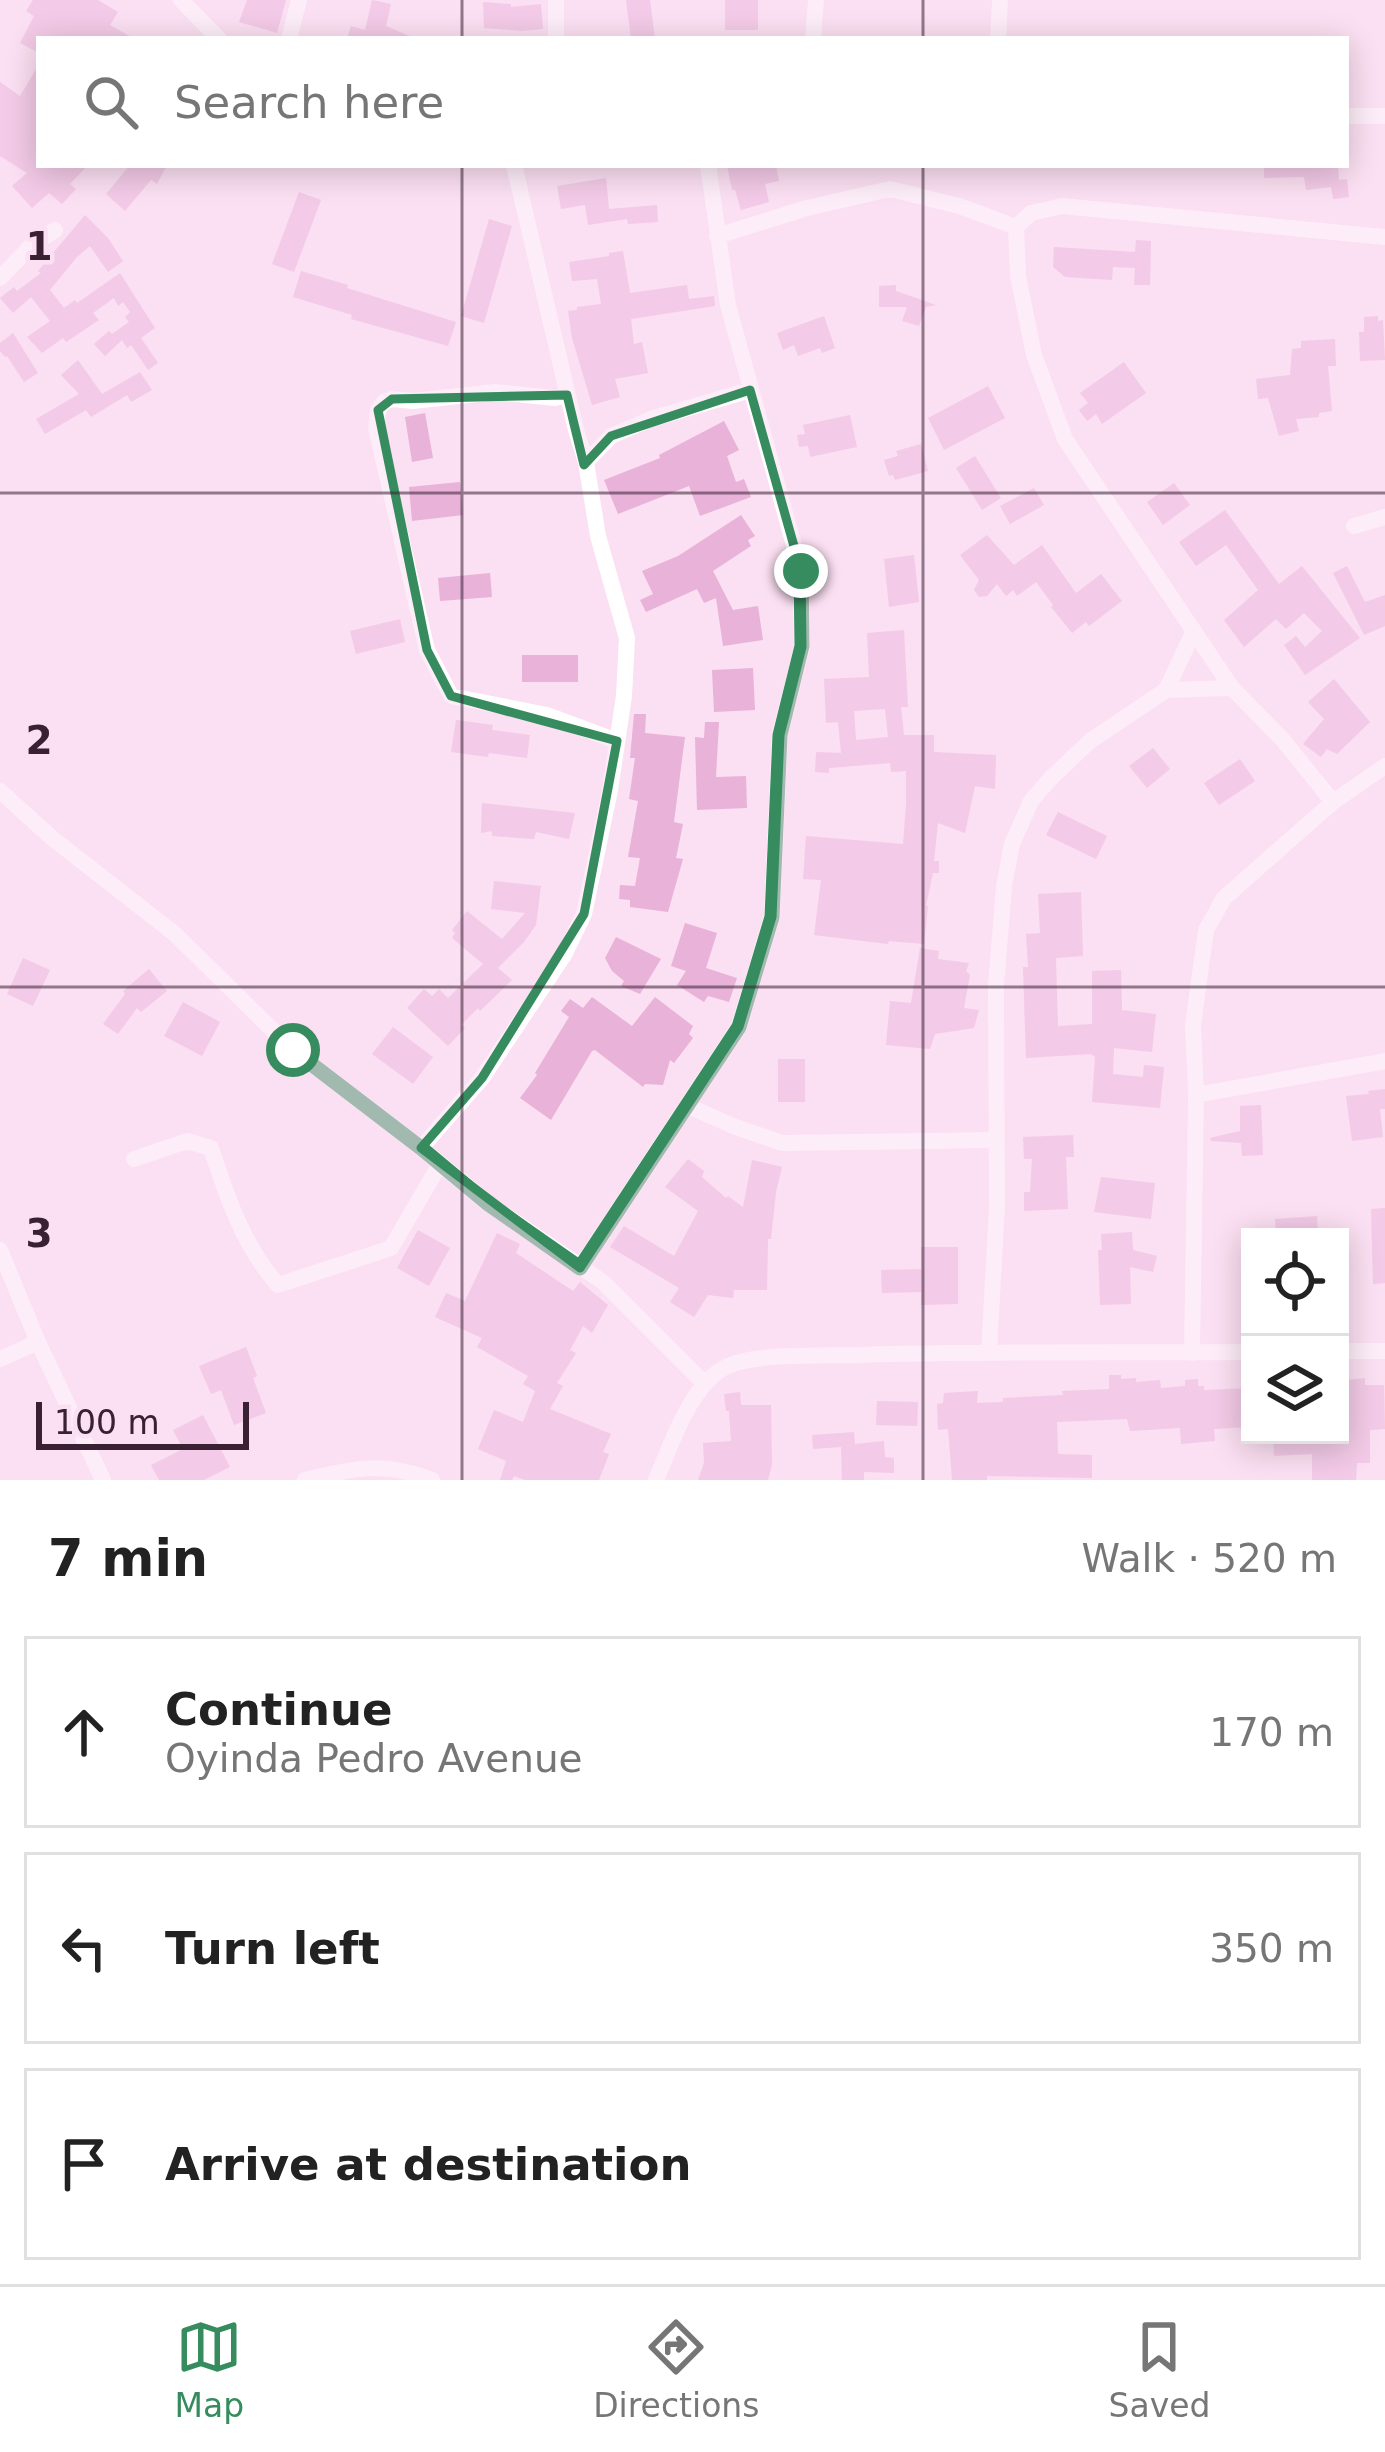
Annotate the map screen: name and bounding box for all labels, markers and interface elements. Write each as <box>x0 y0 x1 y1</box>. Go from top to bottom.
search box <box>36 36 1349 168</box>
icon: search <box>78 69 144 135</box>
text: Search here <box>174 76 444 129</box>
text: 1 <box>25 224 53 269</box>
route end <box>774 544 828 598</box>
text: 2 <box>25 718 53 763</box>
route start <box>266 1023 320 1077</box>
text: 3 <box>25 1211 53 1256</box>
map controls <box>1241 1228 1349 1444</box>
button: locate <box>1241 1228 1349 1336</box>
button: layers <box>1241 1336 1349 1444</box>
scale bar <box>36 1396 249 1449</box>
text: 100 m <box>54 1403 160 1442</box>
text: 7 min <box>48 1529 208 1588</box>
text: Walk · 520 m <box>1082 1536 1337 1581</box>
text: Continue <box>165 1683 393 1736</box>
icon: ahead <box>51 1699 117 1765</box>
text: 170 m <box>1209 1710 1334 1755</box>
text: Oyinda Pedro Avenue <box>165 1736 583 1781</box>
icon: left <box>51 1915 117 1981</box>
text: Turn left <box>165 1922 380 1975</box>
text: 350 m <box>1209 1926 1334 1971</box>
icon: arrive <box>51 2131 117 2197</box>
text: Arrive at destination <box>165 2138 691 2191</box>
tab: Map <box>175 2314 244 2425</box>
tab: Directions <box>593 2314 759 2425</box>
tab: Saved <box>1109 2314 1210 2425</box>

